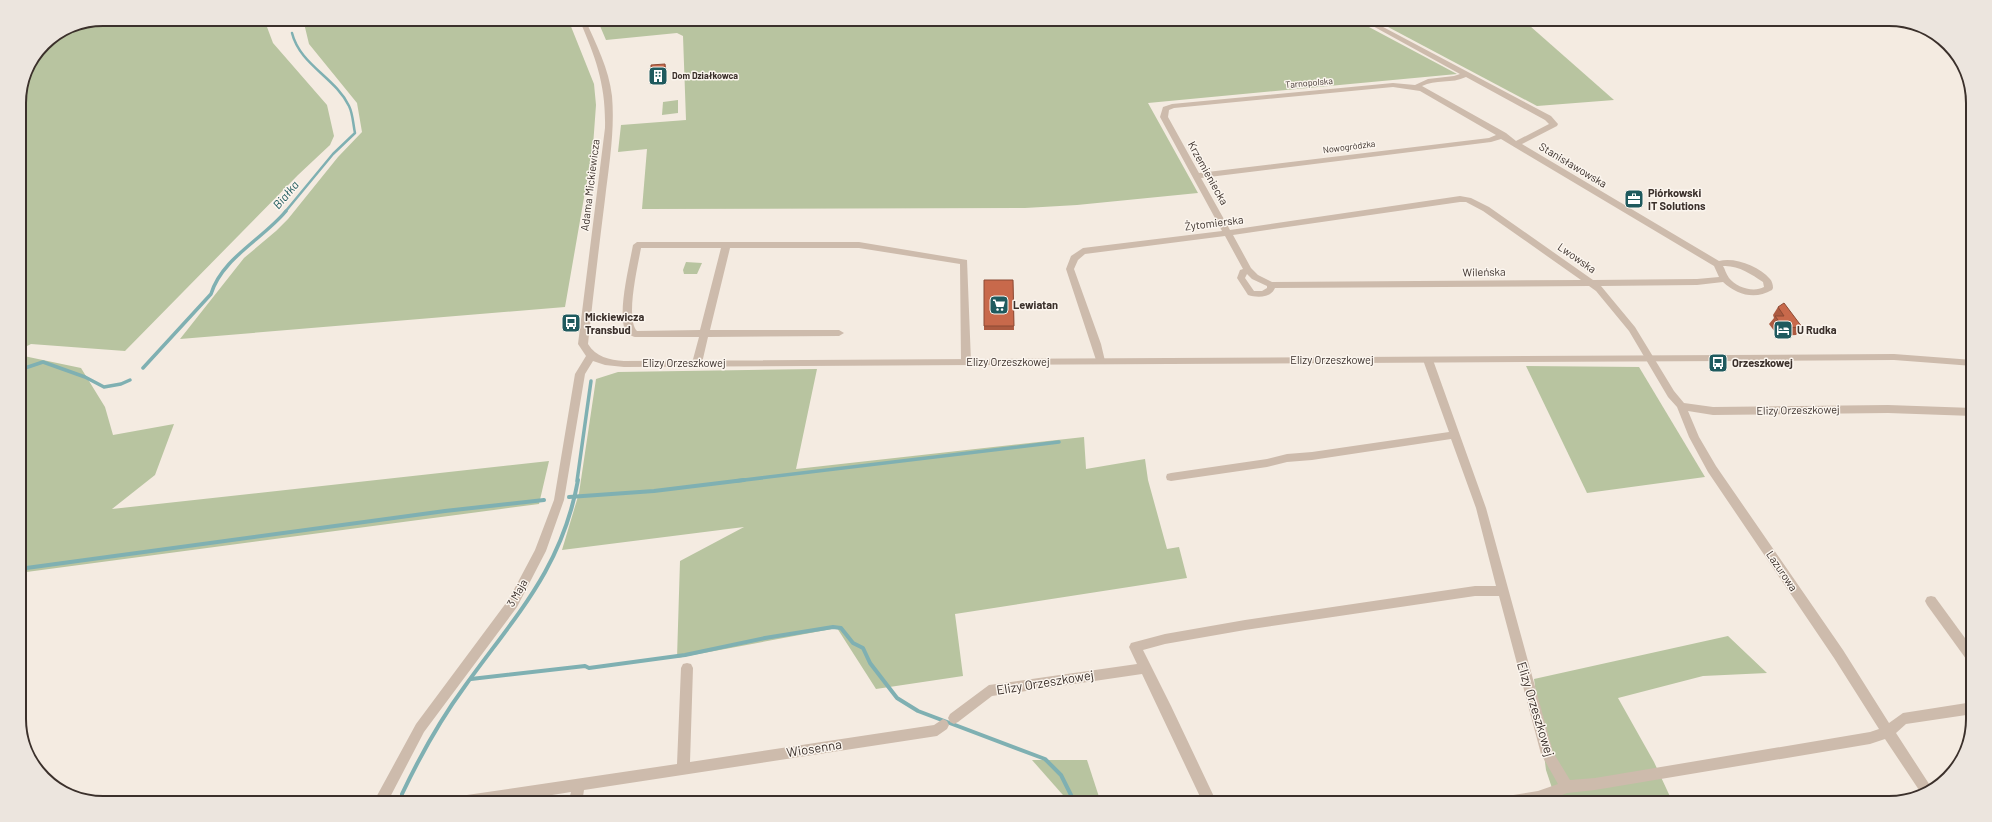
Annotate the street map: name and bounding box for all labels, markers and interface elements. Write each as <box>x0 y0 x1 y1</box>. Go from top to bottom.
building icon: Dom Działkowca <box>647 65 669 87</box>
place label: Dom Działkowca <box>672 70 738 81</box>
street label: Tarnopolska <box>1285 75 1333 90</box>
street label: Adama Mickiewicza <box>577 138 602 232</box>
street label: Nowogródzka <box>1322 138 1376 155</box>
street label: Krzemieniecka <box>1186 139 1231 207</box>
street label: Stanisławowska <box>1537 139 1610 190</box>
water label: Białka <box>269 177 301 211</box>
place label: Piórkowski IT Solutions <box>1648 186 1706 212</box>
office icon: Piórkowski IT Solutions <box>1623 188 1645 210</box>
street label: Żytomierska <box>1184 211 1244 233</box>
street label: Lwowska <box>1556 240 1599 275</box>
street label: Wileńska <box>1462 265 1506 278</box>
supermarket icon: Lewiatan <box>988 294 1010 316</box>
place label: Lewiatan <box>1013 298 1058 311</box>
place label: Mickiewicza Transbud <box>585 310 644 336</box>
bus stop icon: Mickiewicza Transbud <box>560 312 582 334</box>
hotel icon: U Rudka <box>1772 319 1794 341</box>
place label: U Rudka <box>1797 323 1837 336</box>
bus stop icon: Orzeszkowej <box>1707 352 1729 374</box>
street label: Elizy Orzeszkowej <box>1290 353 1374 366</box>
street label: Elizy Orzeszkowej <box>966 355 1050 368</box>
street label: Elizy Orzeszkowej <box>642 356 726 369</box>
place label: Orzeszkowej <box>1732 356 1793 369</box>
street label: Elizy Orzeszkowej <box>1756 402 1840 417</box>
street label: Lazurowa <box>1764 548 1801 593</box>
street label: 3 Maja <box>504 577 530 609</box>
street label: Elizy Orzeszkowej <box>1514 660 1558 758</box>
street label: Elizy Orzeszkowej <box>995 666 1095 698</box>
street label: Wiosenna <box>785 736 843 760</box>

